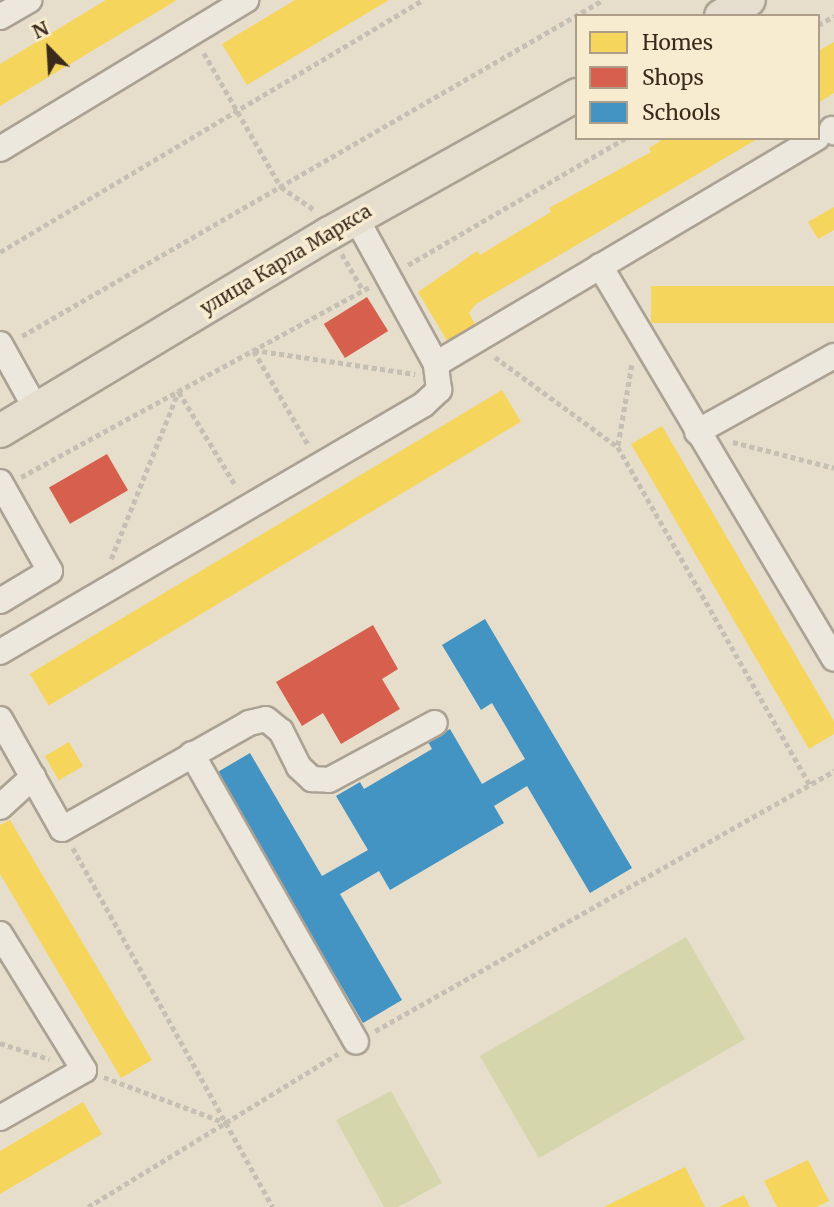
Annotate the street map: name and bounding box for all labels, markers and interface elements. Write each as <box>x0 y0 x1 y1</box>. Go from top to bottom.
north arrow <box>14 14 84 84</box>
legend <box>575 14 820 140</box>
text: N <box>29 16 52 44</box>
text: Homes <box>642 29 713 56</box>
text: Shops <box>642 64 704 91</box>
text: Schools <box>642 99 721 126</box>
street label: улица Карла Маркса <box>196 200 376 320</box>

